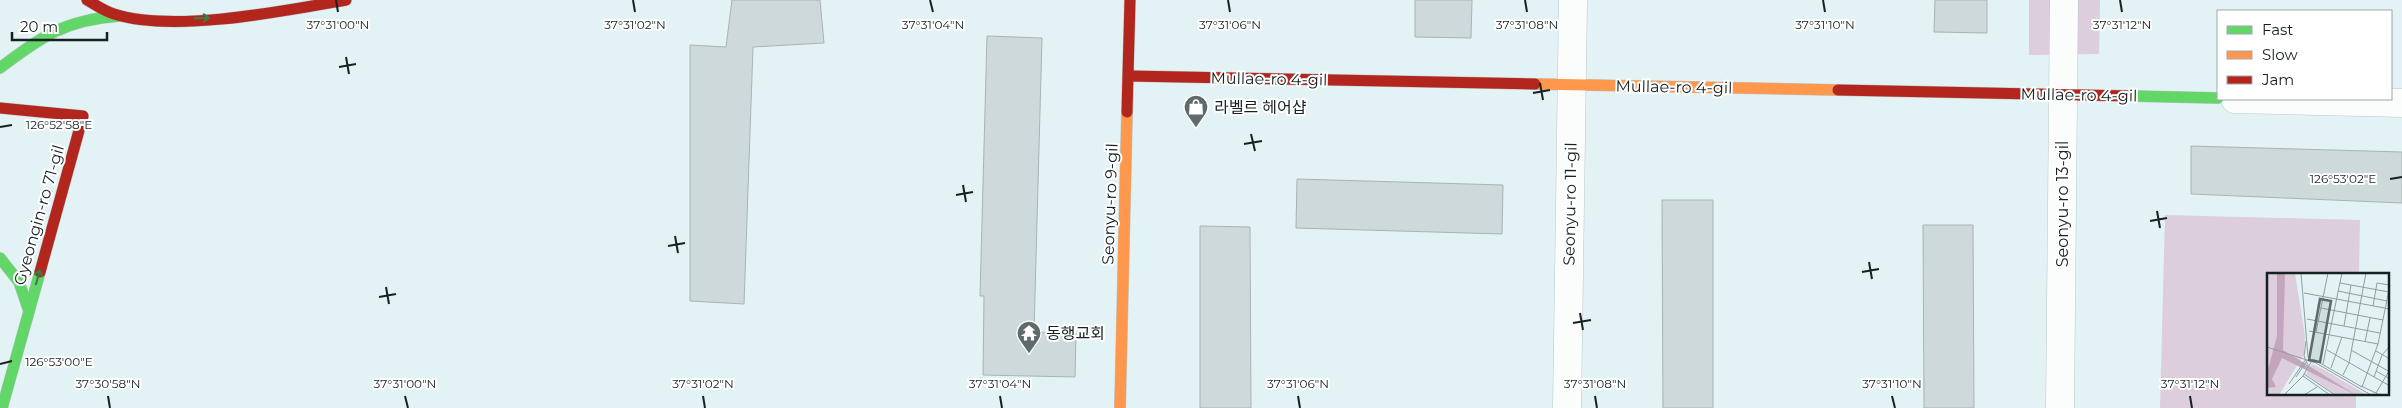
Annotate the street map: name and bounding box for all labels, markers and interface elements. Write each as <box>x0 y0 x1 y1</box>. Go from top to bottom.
scale bar <box>12 10 108 42</box>
legend <box>2217 10 2392 100</box>
one-way arrow <box>194 13 210 23</box>
text: 20 m <box>20 17 58 36</box>
text: 37°31'00"N <box>307 17 369 32</box>
text: 37°31'02"N <box>604 17 666 32</box>
text: 37°31'04"N <box>902 17 964 32</box>
text: 37°31'06"N <box>1199 17 1261 32</box>
text: 37°31'08"N <box>1496 17 1558 32</box>
text: 37°31'10"N <box>1795 17 1855 32</box>
text: 37°31'12"N <box>2093 17 2151 32</box>
text: Fast <box>2262 20 2293 39</box>
text: Slow <box>2262 45 2298 64</box>
street label: Mullae-ro 4-gil <box>1210 68 1328 90</box>
text: Jam <box>2261 70 2294 89</box>
street label: Mullae-ro 4-gil <box>1615 76 1733 98</box>
street label: Mullae-ro 4-gil <box>2020 84 2138 106</box>
shop icon: 라벨르 헤어샵 <box>1183 94 1209 128</box>
place label: 라벨르 헤어샵 <box>1214 98 1307 117</box>
text: 126°52'58"E <box>26 117 92 132</box>
street label: Seonyu-ro 13-gil <box>2053 141 2072 267</box>
street label: Seonyu-ro 11-gil <box>1559 142 1581 266</box>
street label: Gyeongin-ro 71-gil <box>10 143 68 287</box>
street label: Seonyu-ro 9-gil <box>1098 143 1122 265</box>
text: 126°53'02"E <box>2310 171 2376 186</box>
one-way arrow <box>34 269 44 285</box>
inset map <box>2267 273 2390 396</box>
temple icon: 동행교회 <box>1016 320 1042 354</box>
place label: 동행교회 <box>1046 324 1105 343</box>
text: 126°53'00"E <box>25 354 93 369</box>
text: 37°30'58"N <box>76 376 140 391</box>
text: 37°31'00"N <box>374 376 436 391</box>
text: 37°31'02"N <box>672 376 734 391</box>
text: 37°31'04"N <box>969 376 1031 391</box>
text: 37°31'06"N <box>1267 376 1329 391</box>
text: 37°31'08"N <box>1564 376 1626 391</box>
text: 37°31'10"N <box>1862 376 1922 391</box>
text: 37°31'12"N <box>2161 376 2219 391</box>

